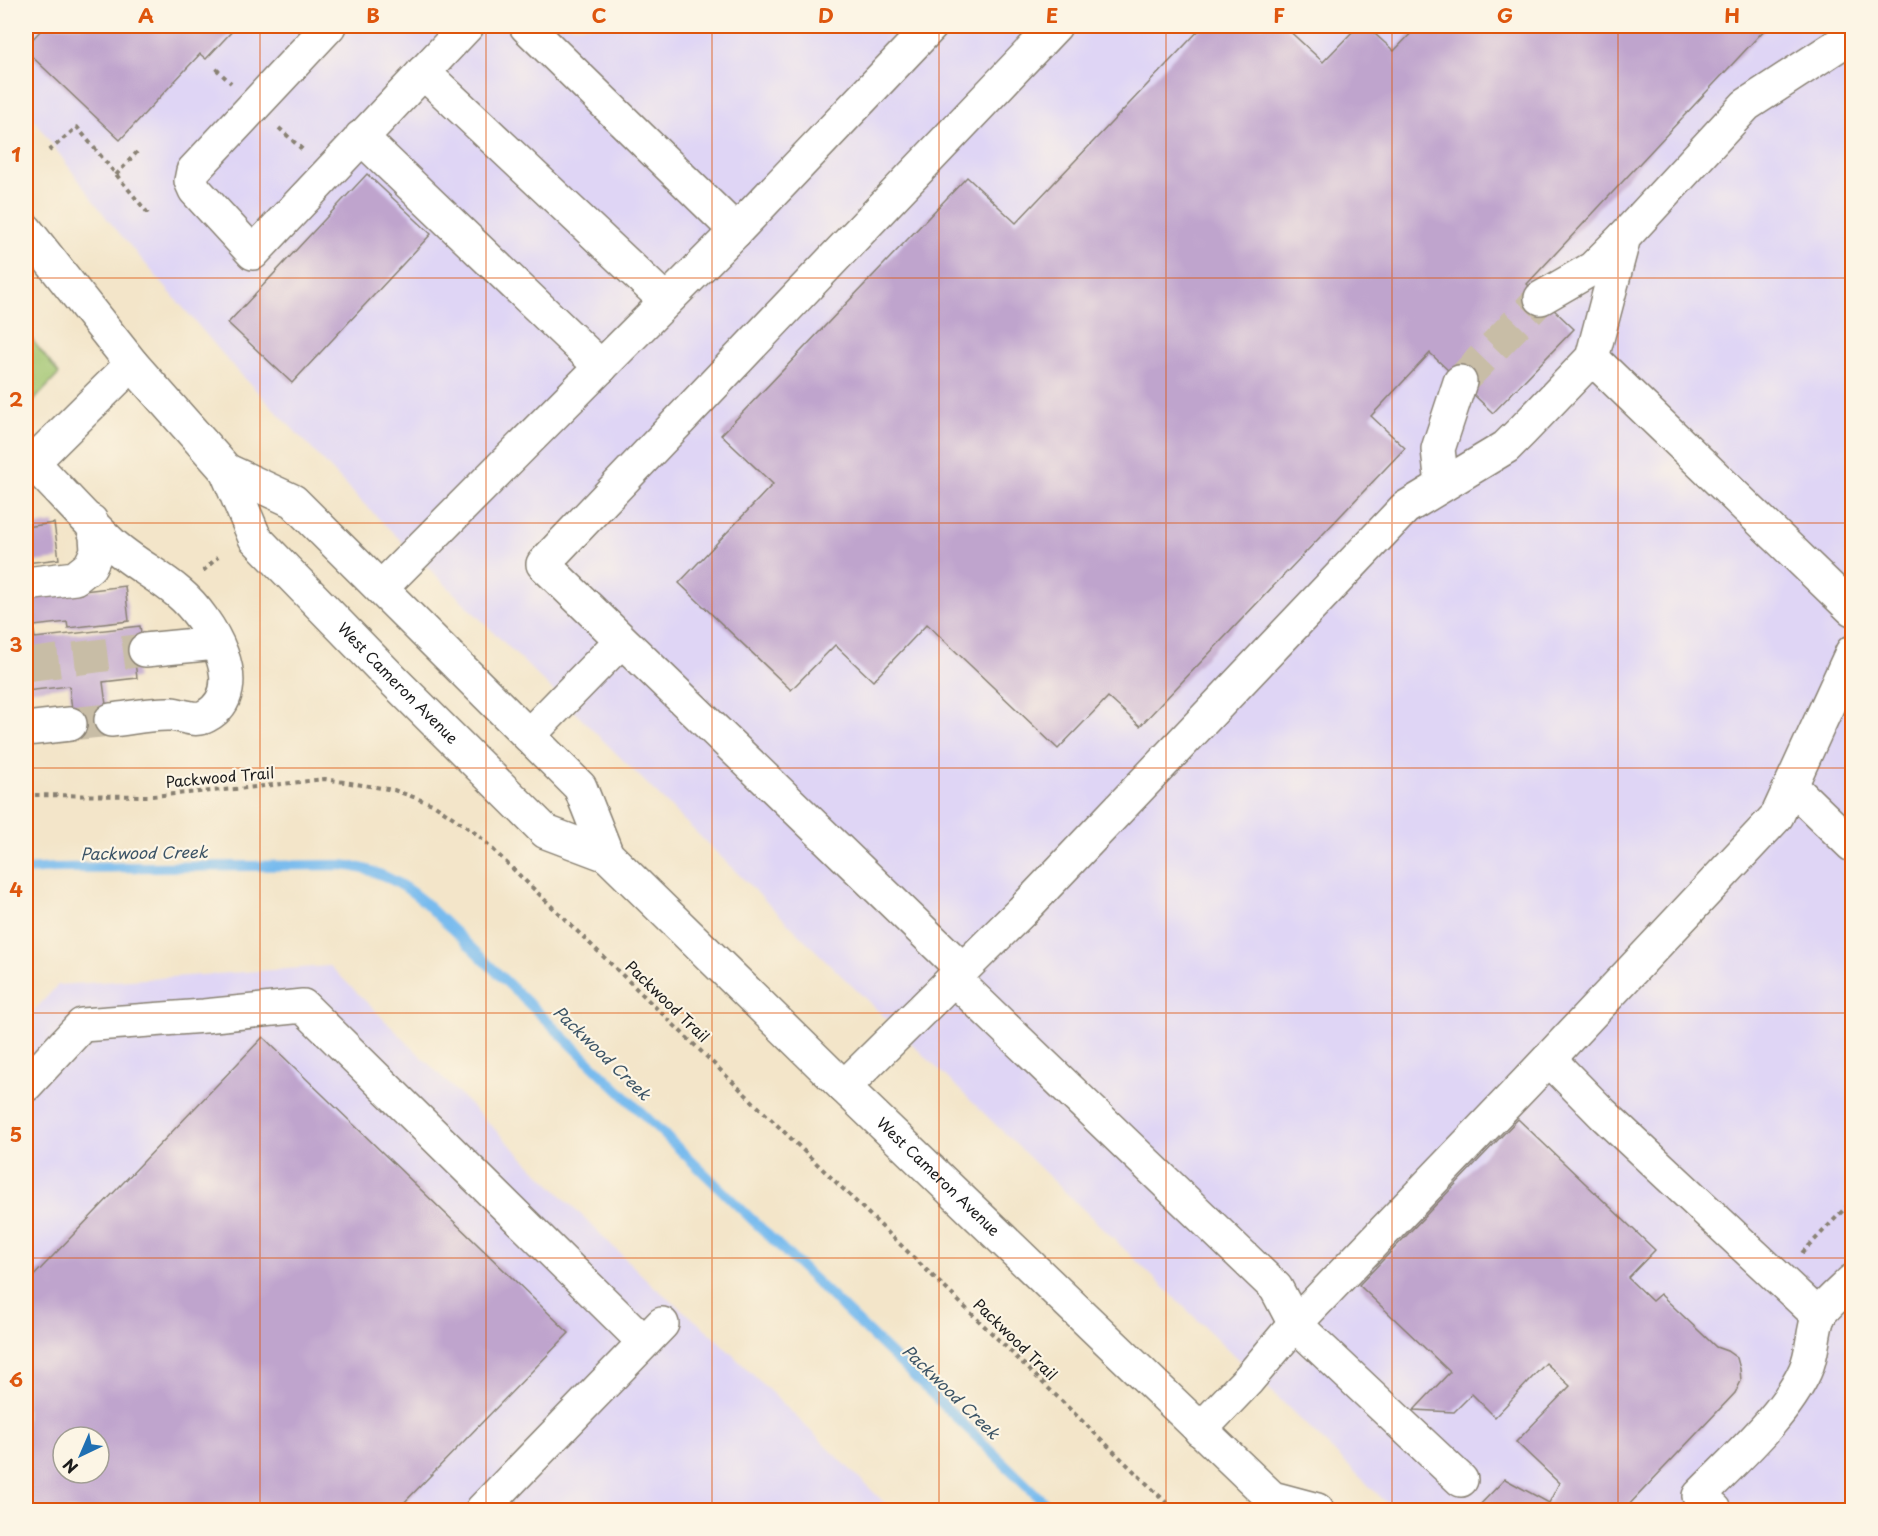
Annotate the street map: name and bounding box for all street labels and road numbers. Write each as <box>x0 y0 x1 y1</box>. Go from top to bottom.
street label: West Cameron Avenue <box>333 616 464 748</box>
street label: Packwood Trail <box>165 760 275 793</box>
street label: Packwood Trail <box>621 955 715 1047</box>
street label: West Cameron Avenue <box>872 1111 1006 1241</box>
street label: Packwood Trail <box>969 1293 1063 1385</box>

